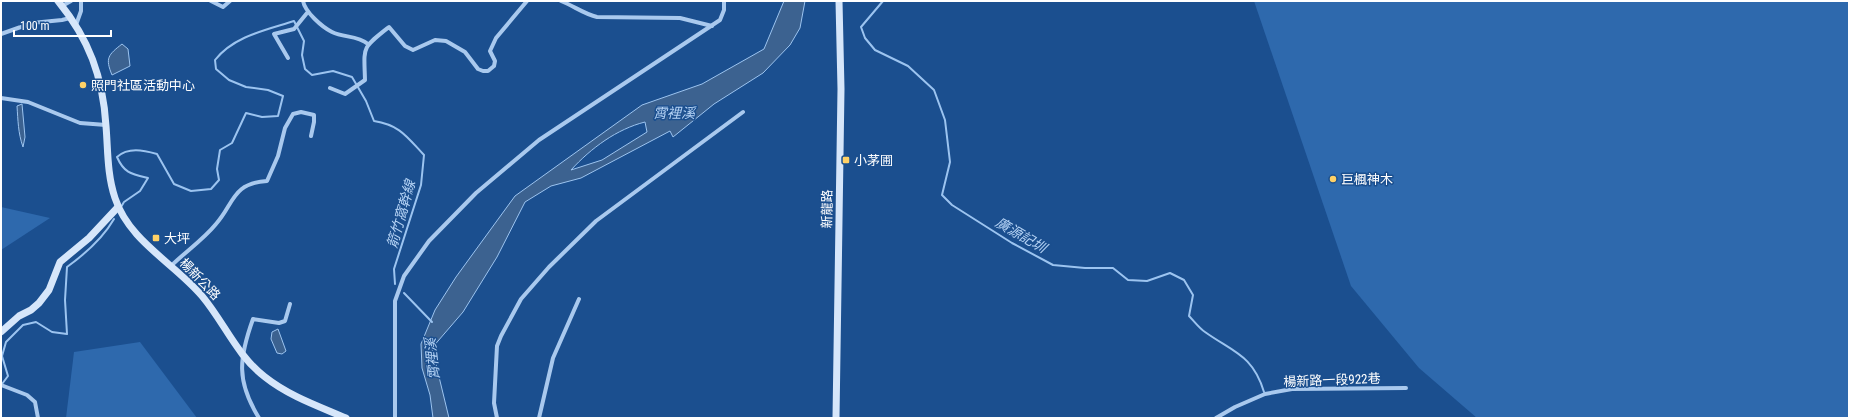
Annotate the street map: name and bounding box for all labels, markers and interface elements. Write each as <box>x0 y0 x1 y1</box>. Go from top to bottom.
scale bar <box>14 12 111 38</box>
text: 100 m <box>20 19 50 33</box>
place label: 照門社區活動中心 <box>91 78 195 93</box>
marker: 照門社區活動中心 <box>78 80 88 90</box>
water label: 霄裡溪 <box>653 105 697 121</box>
place label: 小茅圃 <box>854 153 893 168</box>
marker: 小茅圃 <box>841 155 851 165</box>
place label: 巨楓神木 <box>1341 172 1393 187</box>
marker: 巨楓神木 <box>1328 174 1338 184</box>
water label: 箭竹窩幹線 <box>384 176 419 250</box>
street label: 新龍路 <box>819 189 835 229</box>
water label: 廣源記圳 <box>993 214 1051 257</box>
place label: 大坪 <box>164 231 190 246</box>
marker: 大坪 <box>151 233 161 243</box>
street label: 楊新公路 <box>177 255 223 303</box>
water label: 霄裡溪 <box>422 335 442 381</box>
street label: 楊新路一段922巷 <box>1283 371 1381 389</box>

